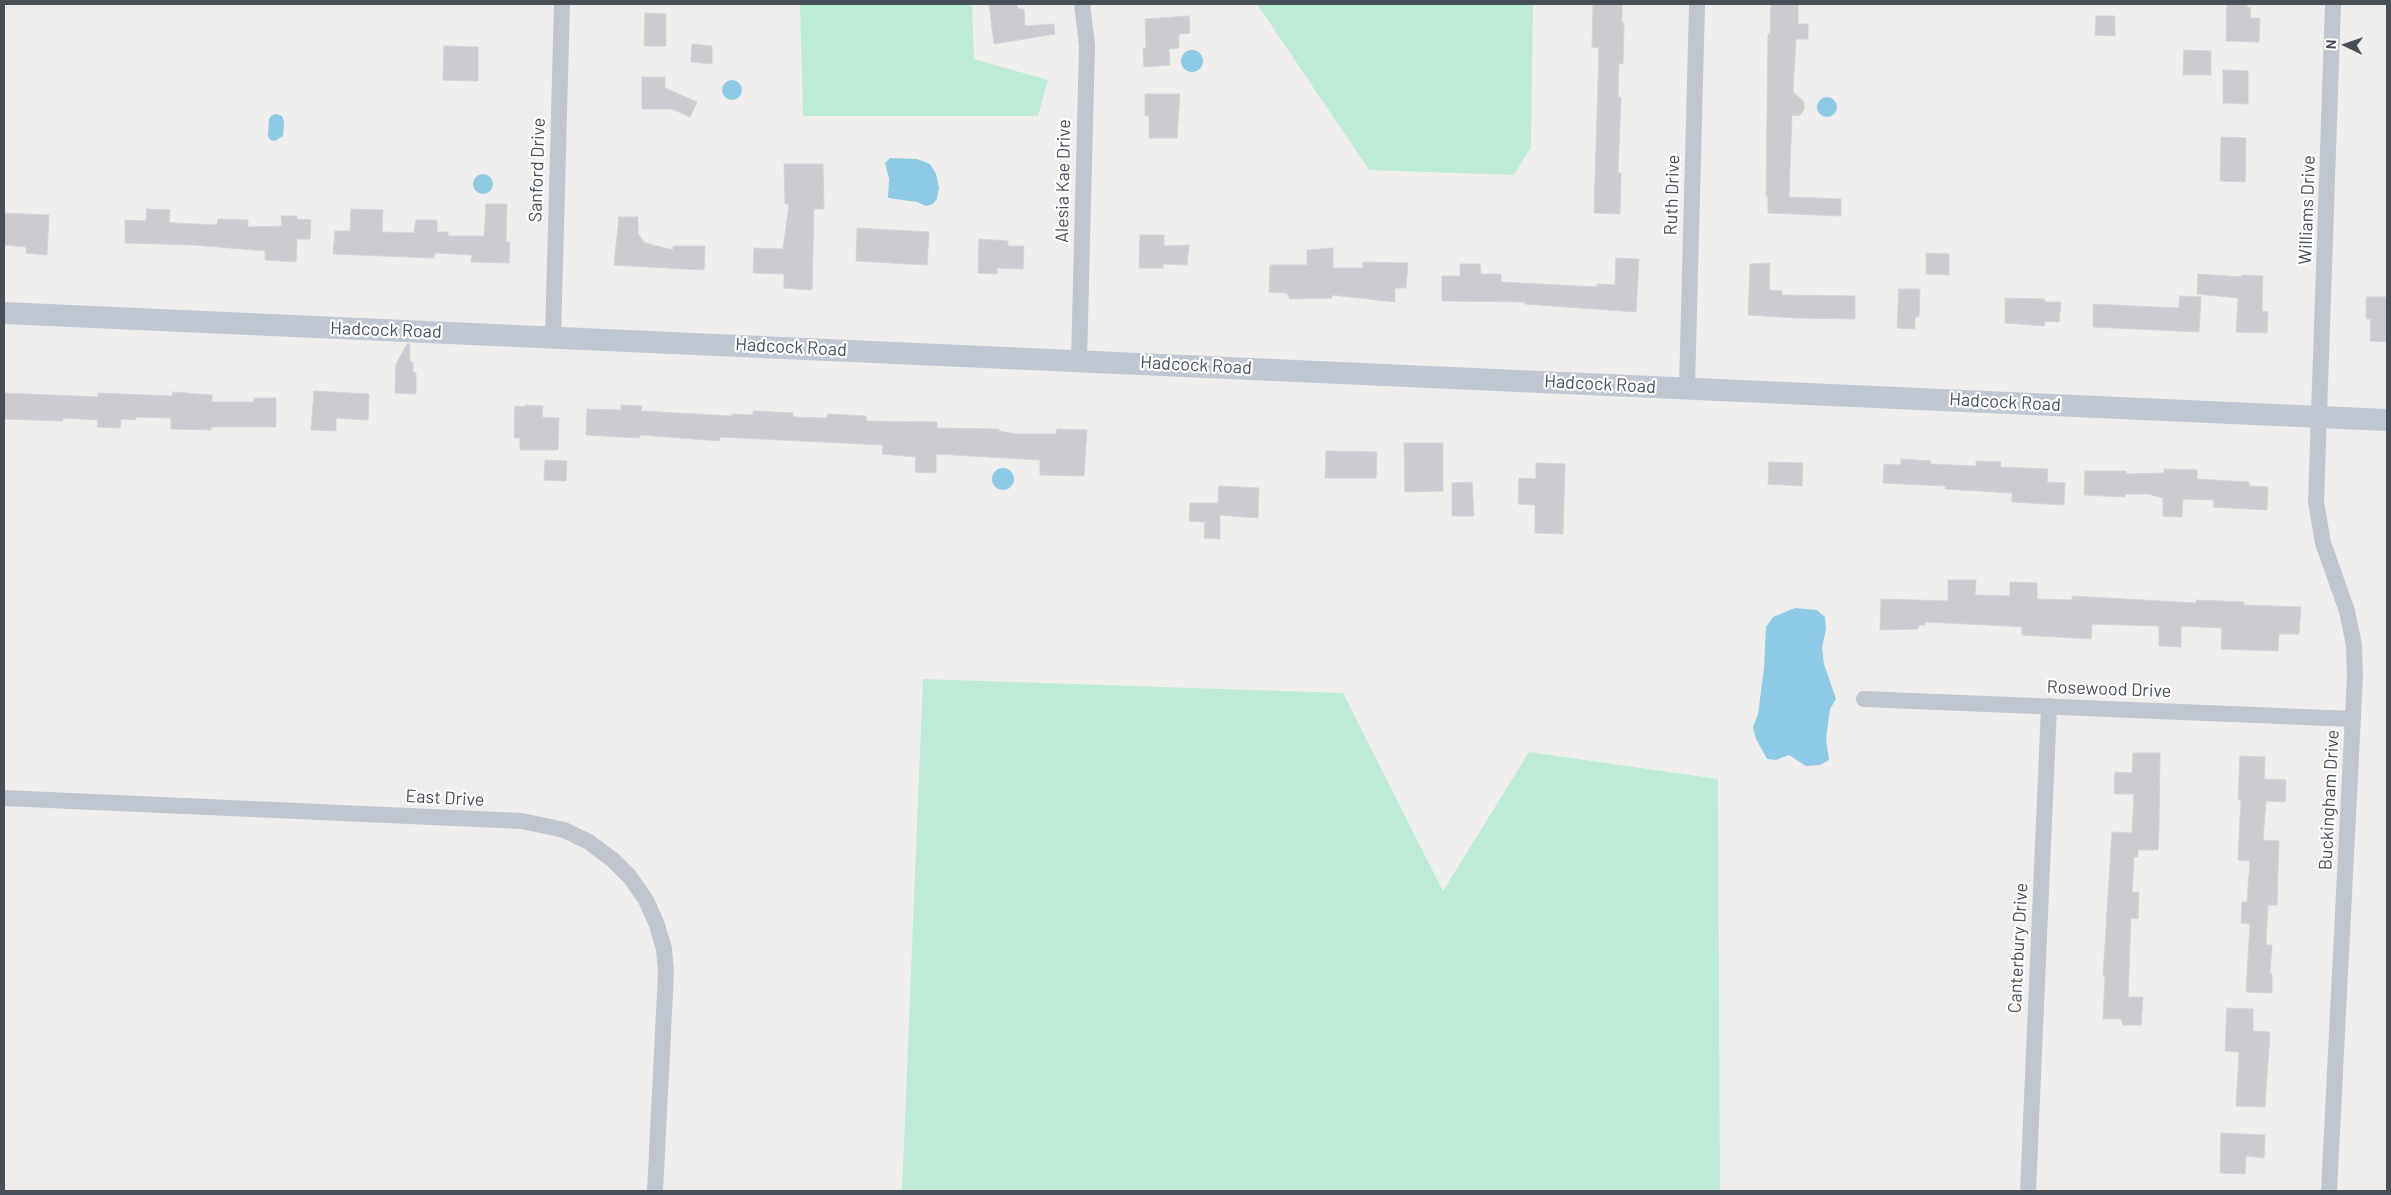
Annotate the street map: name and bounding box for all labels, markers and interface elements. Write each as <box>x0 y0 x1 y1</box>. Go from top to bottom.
north arrow <box>2321 20 2371 70</box>
text: N <box>2322 39 2339 49</box>
street label: Sanford Drive <box>524 117 550 223</box>
street label: Alesia Kae Drive <box>1051 119 1075 243</box>
street label: Ruth Drive <box>1660 154 1684 236</box>
street label: Williams Drive <box>2294 155 2320 265</box>
street label: Hadcock Road <box>330 317 442 343</box>
street label: Hadcock Road <box>735 333 847 361</box>
street label: Hadcock Road <box>1140 351 1252 379</box>
street label: Hadcock Road <box>1544 370 1656 398</box>
street label: Hadcock Road <box>1949 388 2061 416</box>
street label: Rosewood Drive <box>2046 676 2172 702</box>
street label: Buckingham Drive <box>2315 729 2343 871</box>
street label: East Drive <box>405 785 485 811</box>
street label: Canterbury Drive <box>2004 882 2032 1014</box>

